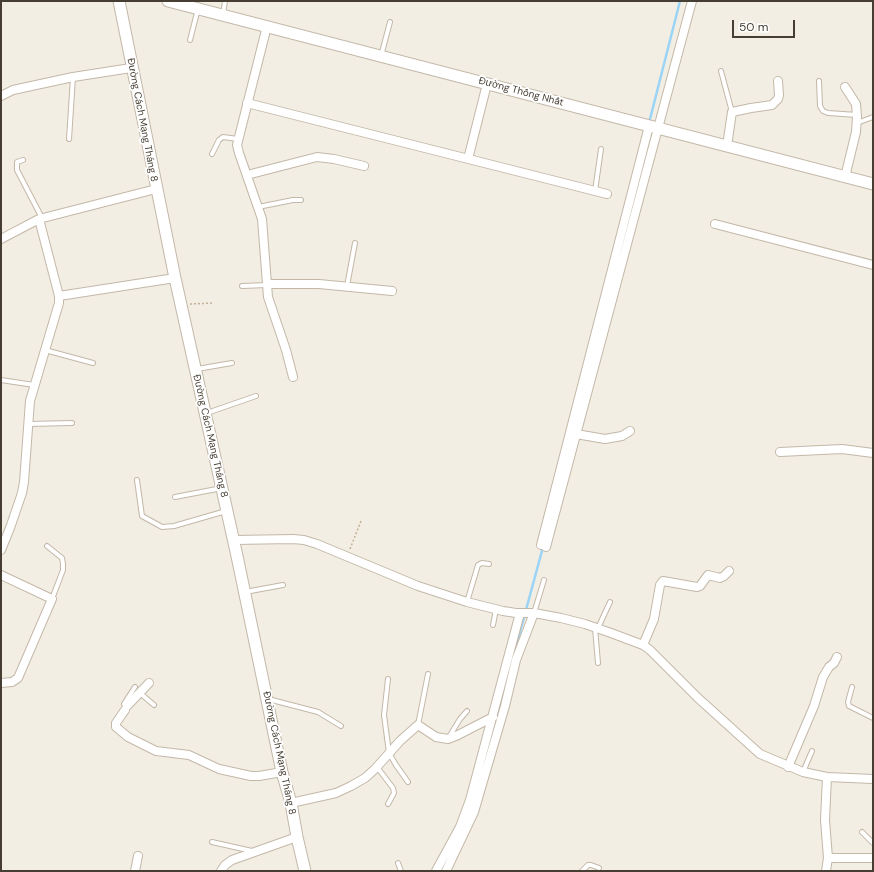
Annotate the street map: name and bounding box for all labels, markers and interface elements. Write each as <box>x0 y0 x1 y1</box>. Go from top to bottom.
scale bar <box>734 12 797 38</box>
text: 50 m <box>739 19 768 35</box>
street label: Đường Cách Mạng Tháng 8 <box>124 57 160 183</box>
street label: Đường Thống Nhất <box>477 75 565 109</box>
street label: Đường Cách Mạng Tháng 8 <box>190 373 230 499</box>
street label: Đường Cách Mạng Tháng 8 <box>260 690 298 816</box>

